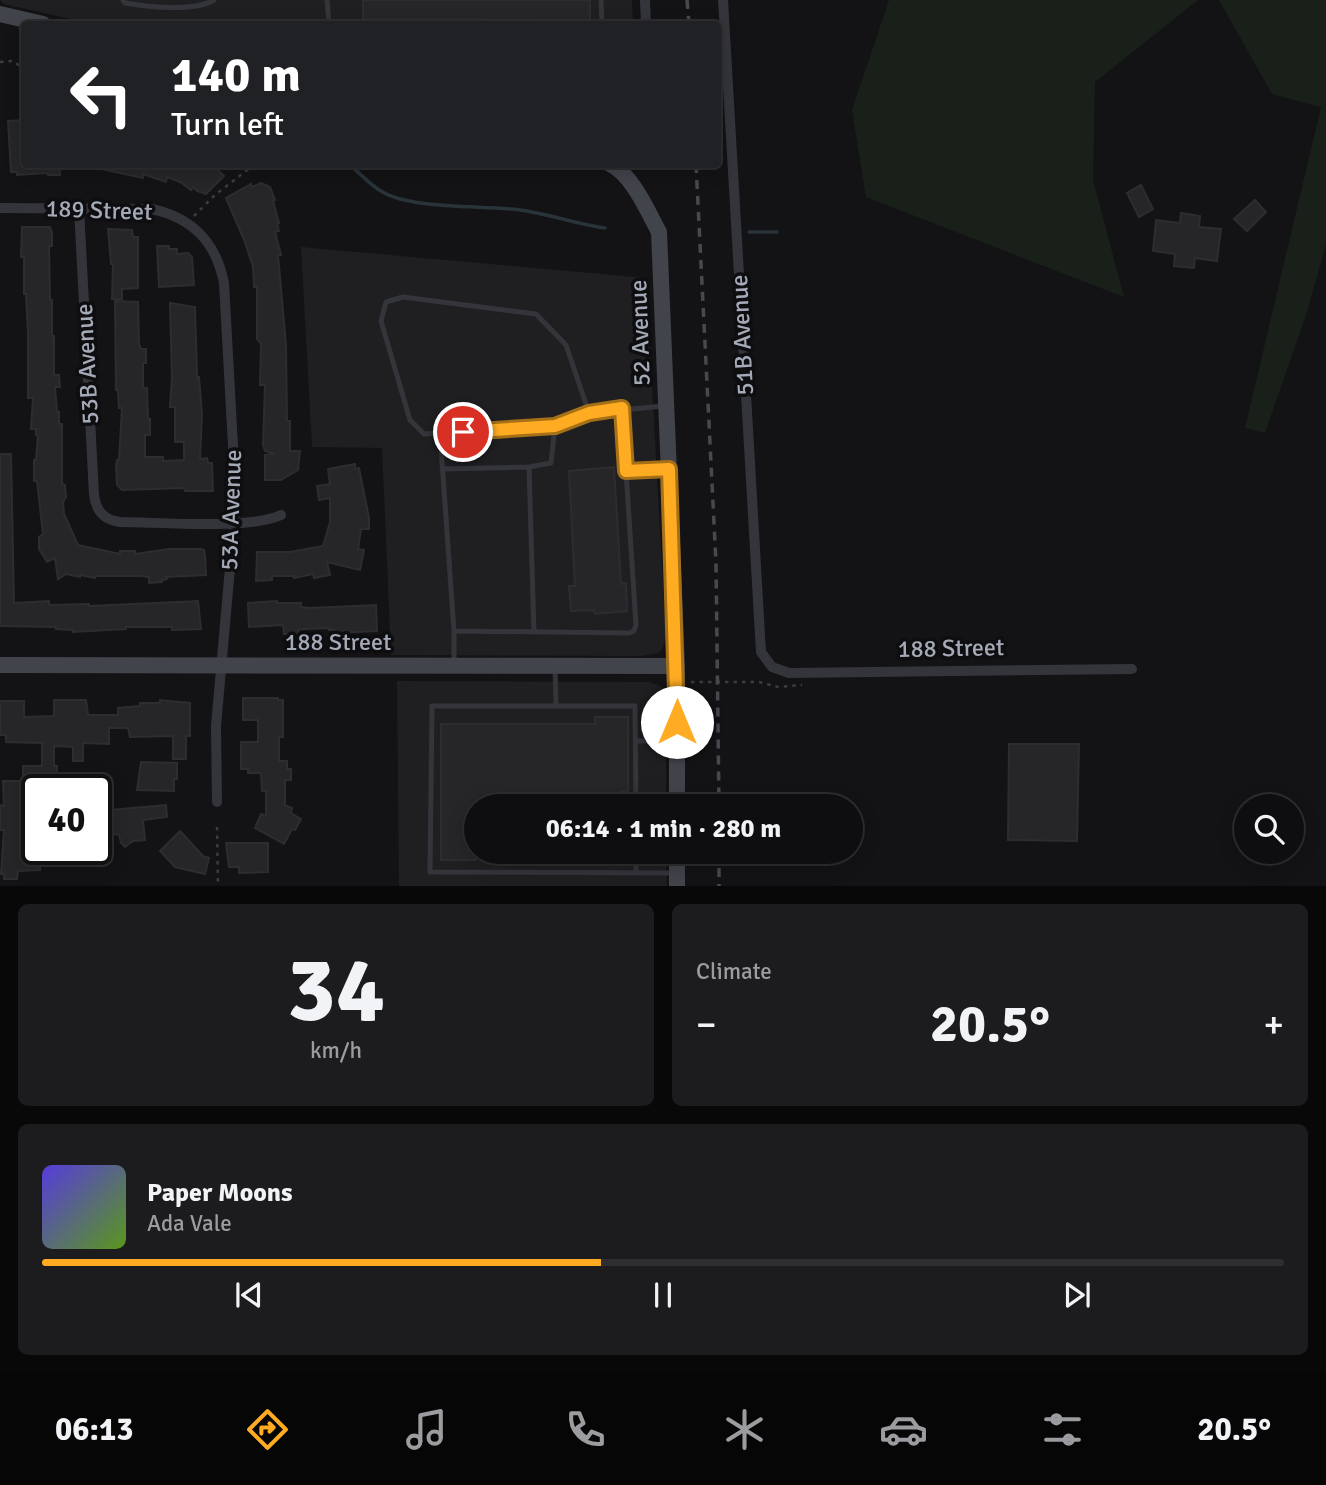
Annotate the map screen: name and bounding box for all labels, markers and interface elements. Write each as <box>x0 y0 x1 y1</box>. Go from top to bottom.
text: 140 m <box>171 45 301 105</box>
icon: left <box>56 49 147 140</box>
text: Turn left <box>171 105 284 144</box>
street label: 189 Street <box>45 193 153 227</box>
street label: 51B Avenue <box>724 274 760 396</box>
street label: 52 Avenue <box>623 279 657 387</box>
street label: 53B Avenue <box>69 303 105 425</box>
pin <box>433 402 493 462</box>
icon: arrive <box>444 413 482 451</box>
street label: 53A Avenue <box>214 449 248 571</box>
street label: 188 Street <box>285 627 391 657</box>
street label: 188 Street <box>897 632 1005 664</box>
position arrow <box>640 685 714 759</box>
speed limit sign: 40 <box>21 774 112 865</box>
map controls <box>1234 794 1304 864</box>
button: search <box>1234 794 1304 864</box>
text: 06:14 · 1 min · 280 m <box>546 813 781 845</box>
text: 34 <box>287 934 385 1047</box>
text: Climate <box>696 957 772 986</box>
text: 20.5° <box>930 992 1050 1056</box>
text: − <box>696 1001 717 1048</box>
text: + <box>1263 1001 1284 1048</box>
text: km/h <box>310 1036 362 1065</box>
text: Paper Moons <box>147 1177 293 1209</box>
text: Ada Vale <box>147 1209 232 1238</box>
icon: previous <box>230 1276 268 1314</box>
icon: pause <box>644 1276 682 1314</box>
icon: next <box>1058 1276 1096 1314</box>
icon: directions <box>243 1405 292 1454</box>
icon: music <box>402 1405 451 1454</box>
icon: phone <box>561 1405 610 1454</box>
icon: climate <box>720 1405 769 1454</box>
icon: car <box>879 1405 928 1454</box>
icon: filters <box>1038 1405 1087 1454</box>
text: 06:13 <box>55 1410 134 1449</box>
text: 20.5° <box>1197 1410 1271 1449</box>

